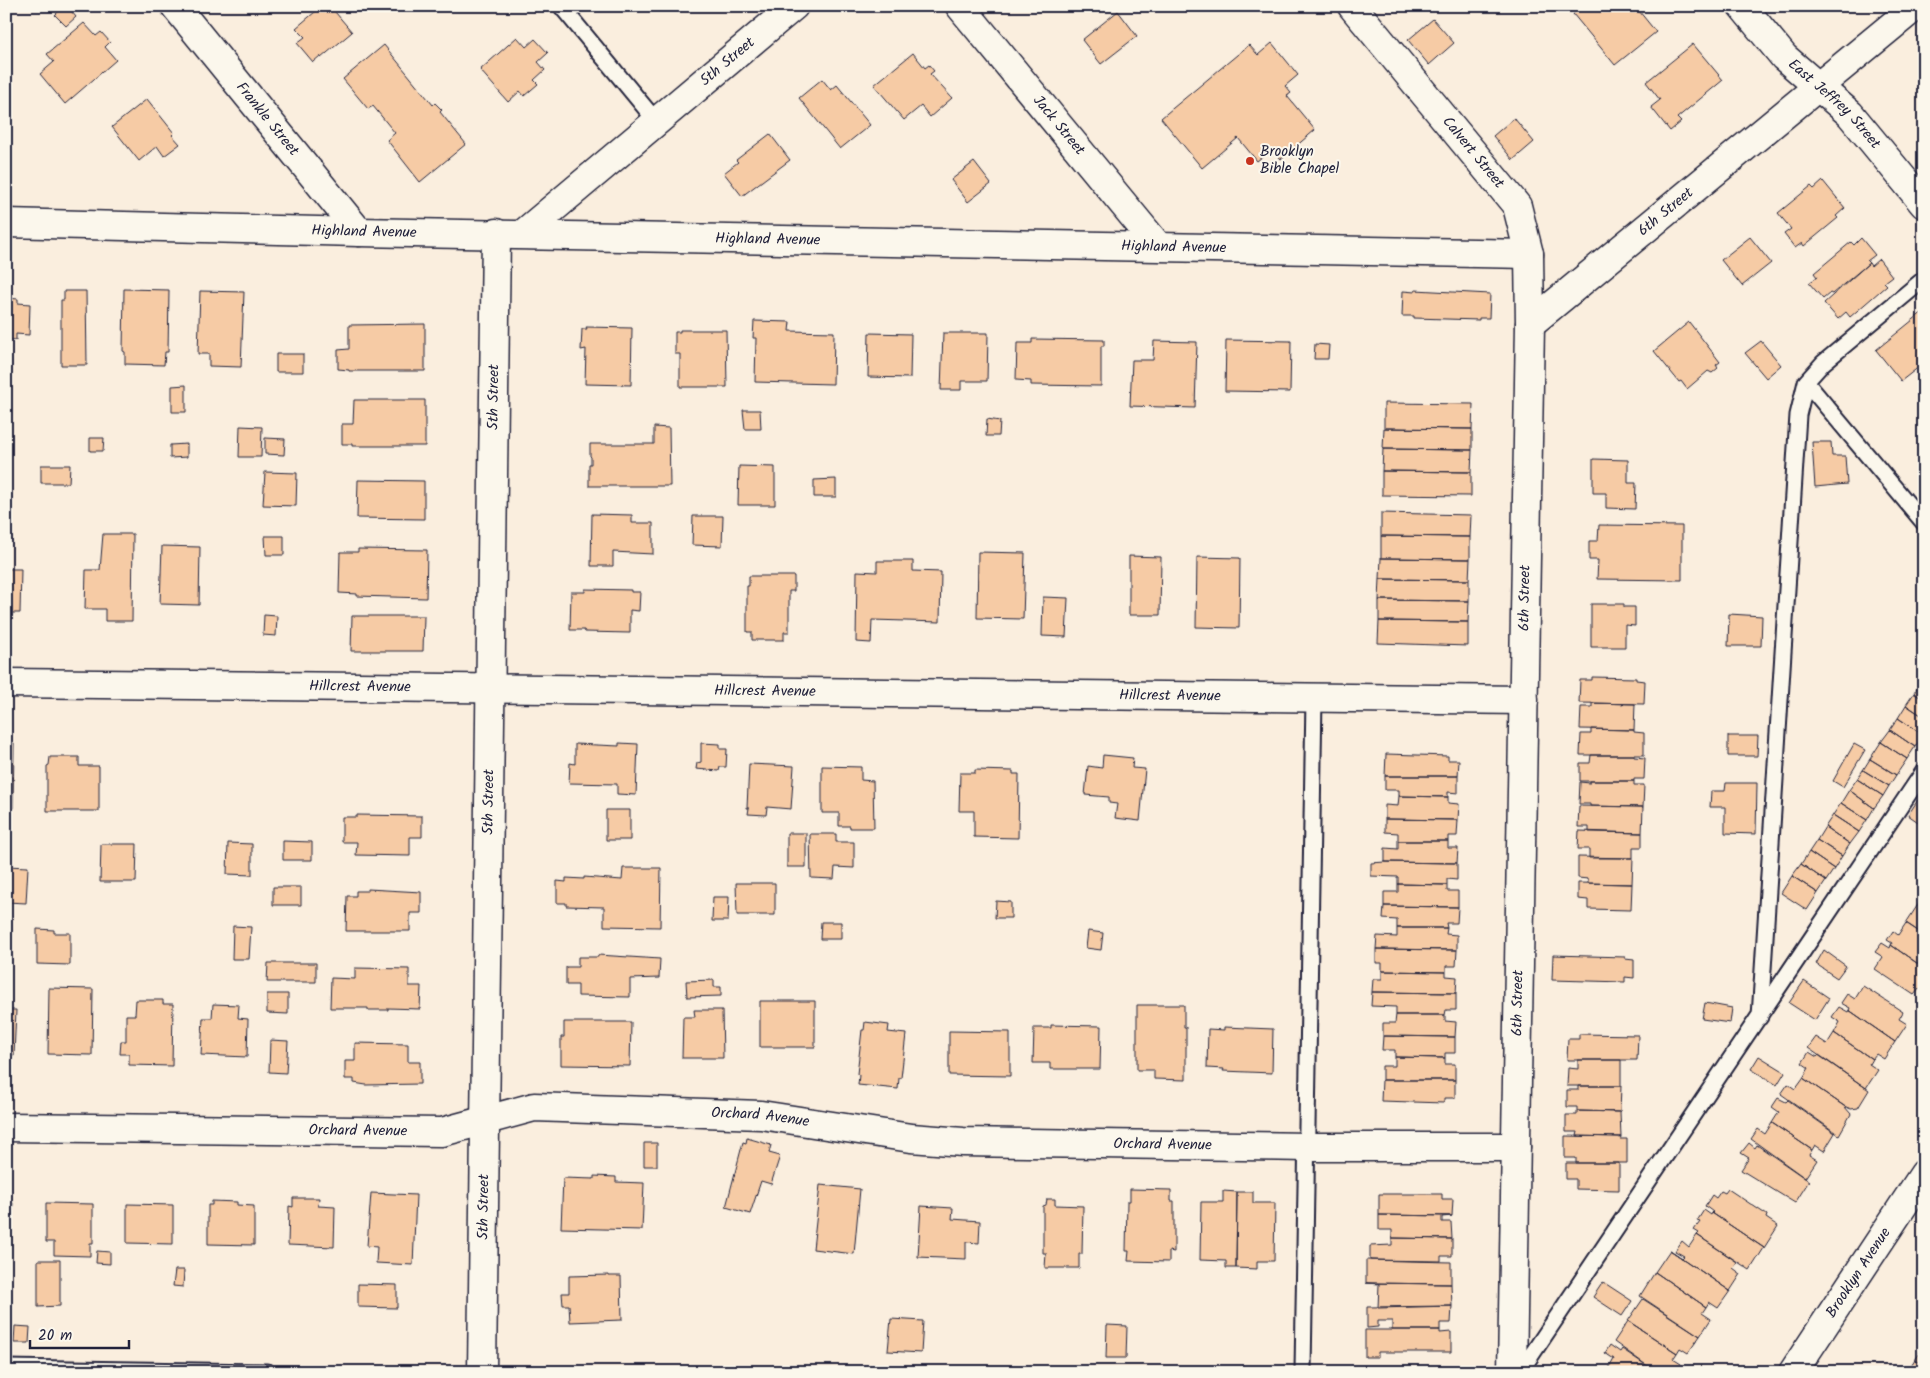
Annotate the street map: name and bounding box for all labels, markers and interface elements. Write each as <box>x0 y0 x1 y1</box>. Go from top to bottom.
street label: 5th Street <box>695 31 761 92</box>
street label: East Jeffrey Street <box>1782 53 1887 155</box>
street label: Frankle Street <box>230 77 305 162</box>
street label: Jack Street <box>1026 90 1091 161</box>
street label: Calvert Street <box>1436 111 1510 194</box>
place label: Brooklyn Bible Chapel <box>1260 140 1339 181</box>
marker: Brooklyn Bible Chapel <box>1244 155 1256 167</box>
street label: 6th Street <box>1633 182 1699 242</box>
street label: Highland Avenue <box>311 219 417 245</box>
street label: Highland Avenue <box>715 227 821 253</box>
street label: Highland Avenue <box>1121 234 1227 260</box>
street label: 5th Street <box>482 364 506 430</box>
street label: 6th Street <box>1512 564 1538 631</box>
street label: Hillcrest Avenue <box>309 674 411 700</box>
street label: Hillcrest Avenue <box>714 679 816 704</box>
street label: Hillcrest Avenue <box>1119 683 1221 709</box>
street label: 5th Street <box>477 769 501 835</box>
street label: 6th Street <box>1505 969 1531 1036</box>
street label: Orchard Avenue <box>711 1101 811 1134</box>
street label: Orchard Avenue <box>309 1118 408 1144</box>
street label: Orchard Avenue <box>1113 1132 1212 1158</box>
street label: 5th Street <box>472 1174 496 1240</box>
street label: Brooklyn Avenue <box>1820 1223 1898 1323</box>
scale bar <box>30 1318 129 1350</box>
text: 20 m <box>38 1324 72 1348</box>

